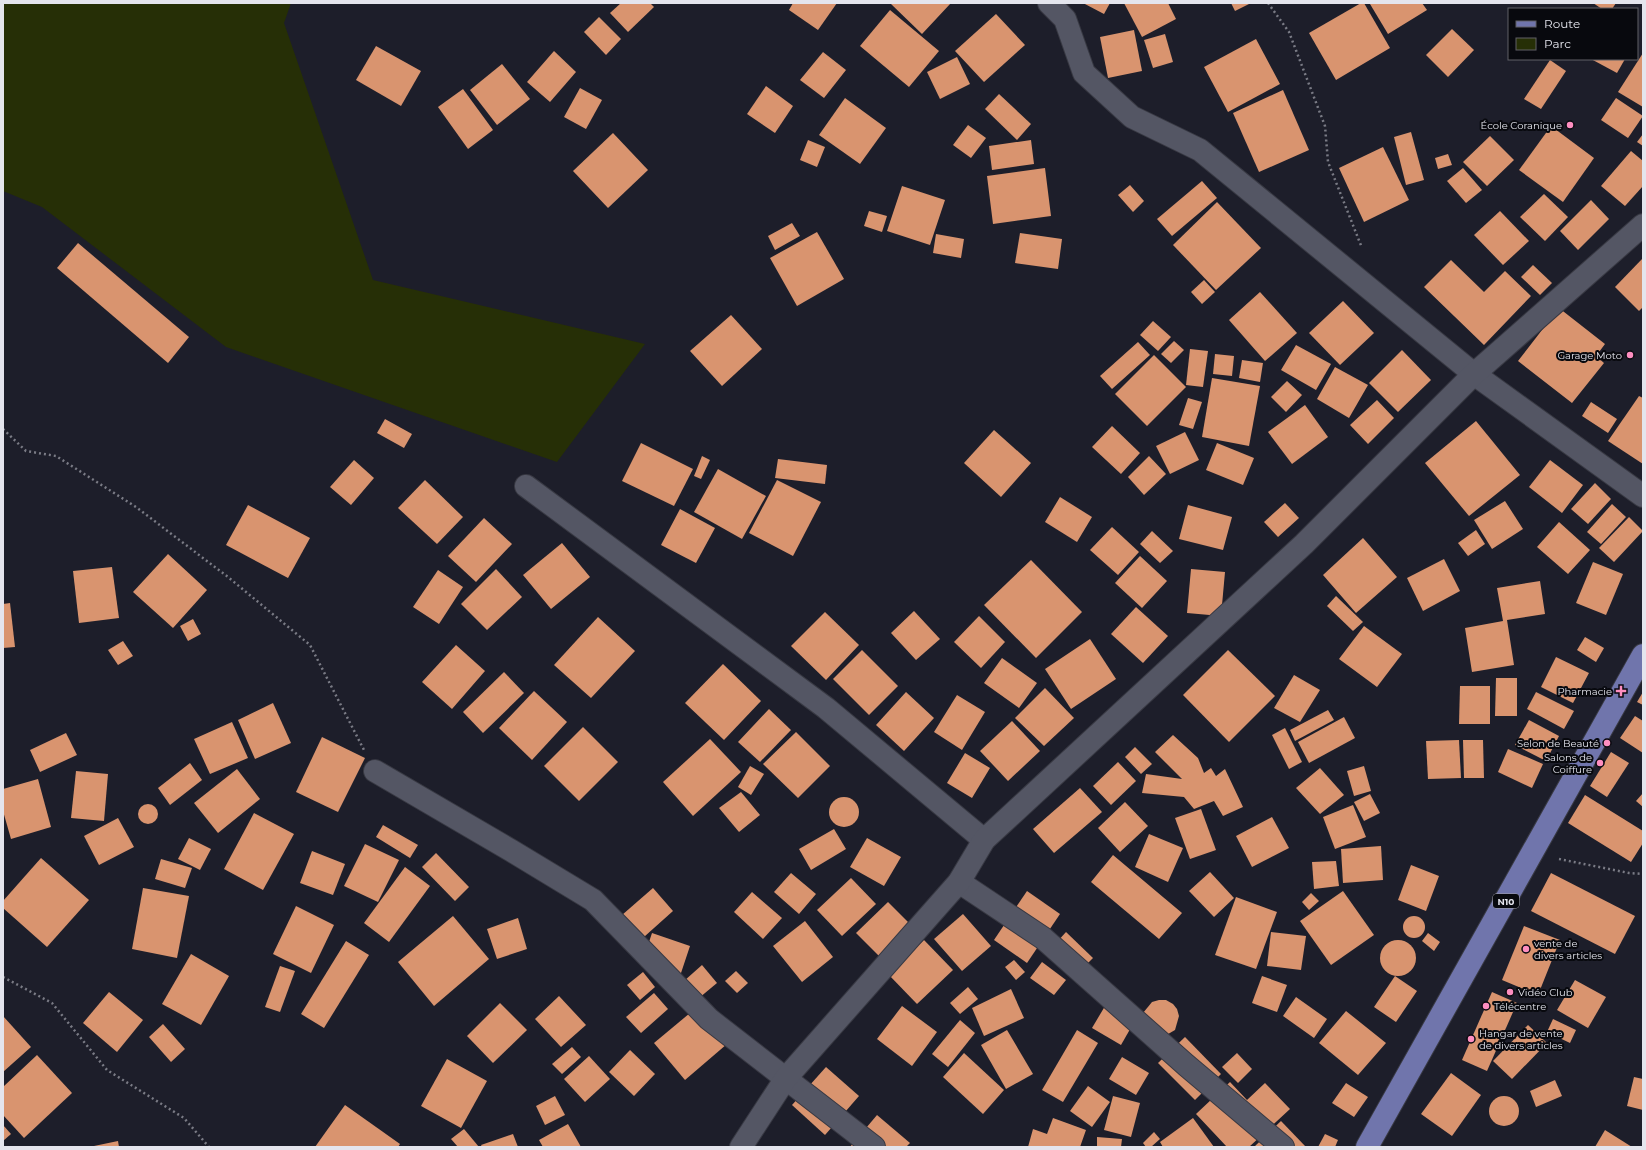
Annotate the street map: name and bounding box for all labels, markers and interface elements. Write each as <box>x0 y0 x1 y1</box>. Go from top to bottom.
legend <box>1508 8 1638 60</box>
text: Route <box>1544 16 1580 31</box>
text: Parc <box>1544 36 1571 51</box>
place label: École Coranique <box>1481 119 1562 132</box>
marker: École Coranique <box>1565 120 1575 130</box>
place label: Garage Moto <box>1557 349 1622 362</box>
marker: Garage Moto <box>1625 350 1635 360</box>
place label: Pharmacie <box>1557 685 1612 698</box>
marker: Pharmacie <box>1615 685 1627 697</box>
place label: Selon de Beauté <box>1517 737 1599 750</box>
marker: Selon de Beauté <box>1602 738 1612 748</box>
place label: Salons de Coiffure <box>1544 751 1592 776</box>
marker: Salons de Coiffure <box>1595 758 1605 768</box>
road number: N10 <box>1493 894 1519 908</box>
place label: vente de divers articles <box>1534 937 1602 962</box>
marker: vente de divers articles <box>1521 944 1531 954</box>
place label: Vidéo Club <box>1518 986 1573 999</box>
marker: Vidéo Club <box>1505 987 1515 997</box>
place label: Télécentre <box>1494 1000 1546 1013</box>
marker: Télécentre <box>1481 1001 1491 1011</box>
place label: Hangar de vente de divers articles <box>1479 1027 1563 1052</box>
marker: Hangar de vente de divers articles <box>1466 1034 1476 1044</box>

